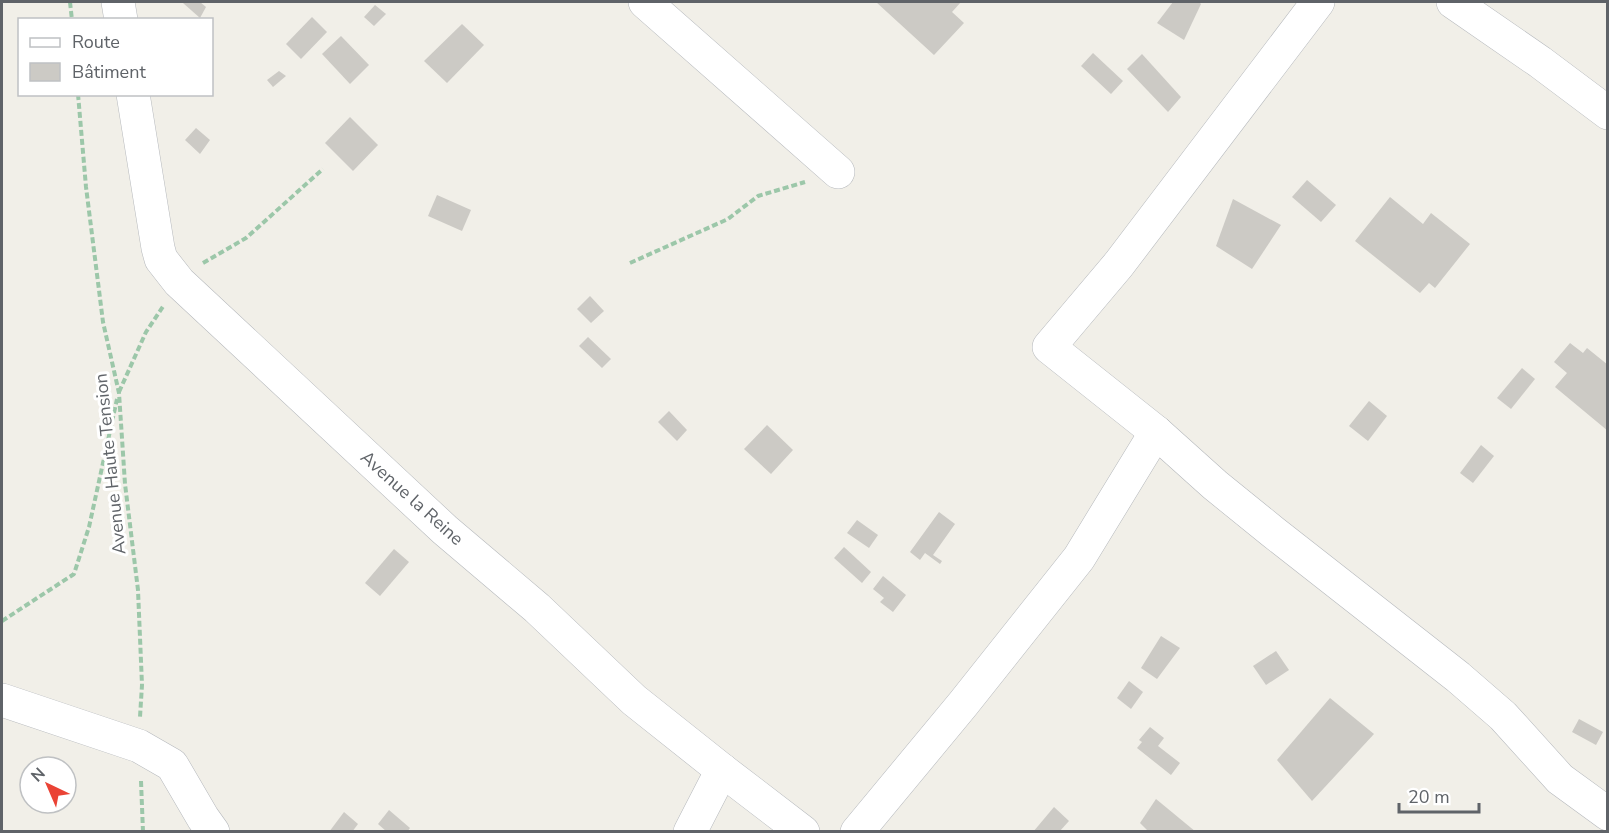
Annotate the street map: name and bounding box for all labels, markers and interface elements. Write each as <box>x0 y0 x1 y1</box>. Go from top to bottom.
legend <box>18 18 213 96</box>
text: Route <box>72 30 120 54</box>
text: Bâtiment <box>72 60 146 84</box>
street label: Avenue Haute Tension <box>89 372 131 556</box>
street label: Avenue la Reine <box>355 445 469 551</box>
north arrow <box>18 755 78 815</box>
text: N <box>26 763 50 787</box>
scale bar <box>1399 776 1478 814</box>
text: 20 m <box>1408 785 1450 809</box>

